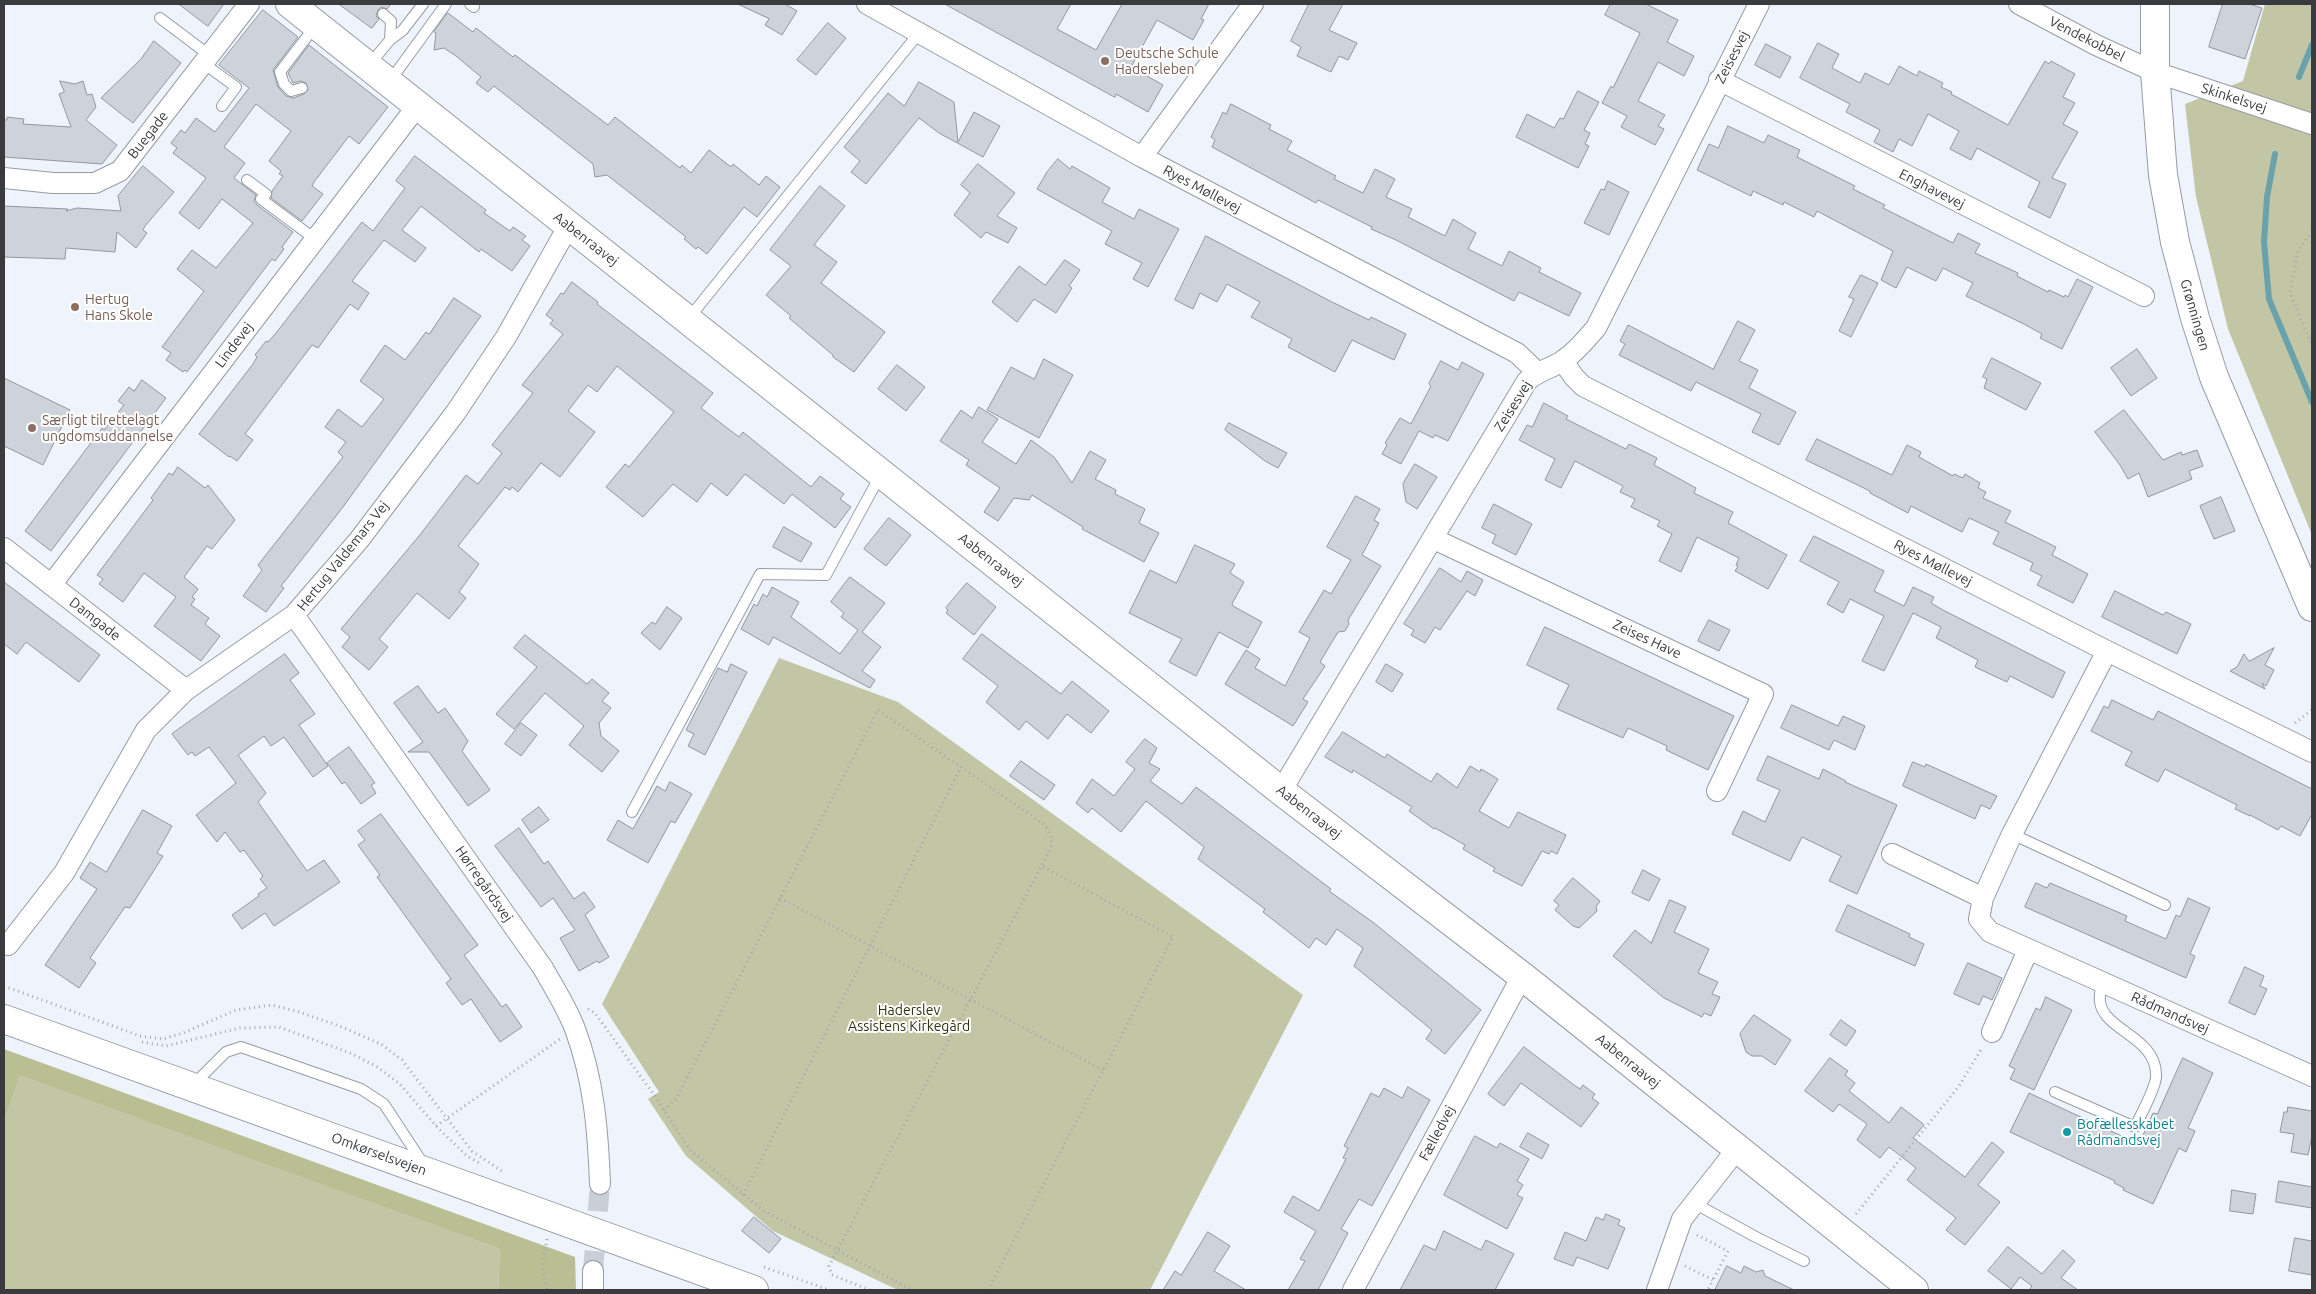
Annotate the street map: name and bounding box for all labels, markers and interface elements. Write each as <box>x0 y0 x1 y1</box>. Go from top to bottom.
street label: Vendekobbel <box>2046 13 2128 65</box>
street label: Zeisesvej <box>1712 28 1752 86</box>
place label: Deutsche Schule Hadersleben <box>1115 45 1219 78</box>
marker: Deutsche Schule Hadersleben <box>1099 55 1111 67</box>
street label: Skinkelsvej <box>2199 79 2269 117</box>
street label: Buegade <box>124 108 172 162</box>
street label: Ryes Møllevej <box>1160 161 1244 217</box>
street label: Enghavevej <box>1896 165 1968 213</box>
street label: Aabenraavej <box>550 208 622 270</box>
street label: Grønningen <box>2177 277 2213 353</box>
place label: Hertug Hans Skole <box>85 291 153 324</box>
marker: Hertug Hans Skole <box>69 301 81 313</box>
street label: Lindevej <box>212 319 256 371</box>
street label: Zeisesvej <box>1491 377 1535 435</box>
place label: Særligt tilrettelagt ungdomsuddannelse <box>42 412 173 444</box>
marker: Særligt tilrettelagt ungdomsuddannelse <box>26 422 38 434</box>
street label: Hertug Valdemars Vej <box>294 498 392 614</box>
street label: Aabenraavej <box>955 529 1027 591</box>
street label: Ryes Møllevej <box>1891 536 1975 590</box>
street label: Damgade <box>66 594 124 644</box>
street label: Zeises Have <box>1610 616 1684 662</box>
street label: Aabenraavej <box>1273 781 1345 843</box>
street label: Hørregårdsvej <box>452 843 516 925</box>
street label: Rådmandsvej <box>2128 988 2212 1038</box>
park label: Haderslev Assistens Kirkegård <box>848 1002 970 1034</box>
street label: Aabenraavej <box>1592 1030 1664 1092</box>
street label: Fælledvej <box>1415 1103 1459 1163</box>
place label: Bofællesskabet Rådmandsvej <box>2077 1116 2174 1148</box>
marker: Bofællesskabet Rådmandsvej <box>2061 1126 2073 1138</box>
street label: Omkørselsvejen <box>329 1129 429 1179</box>

